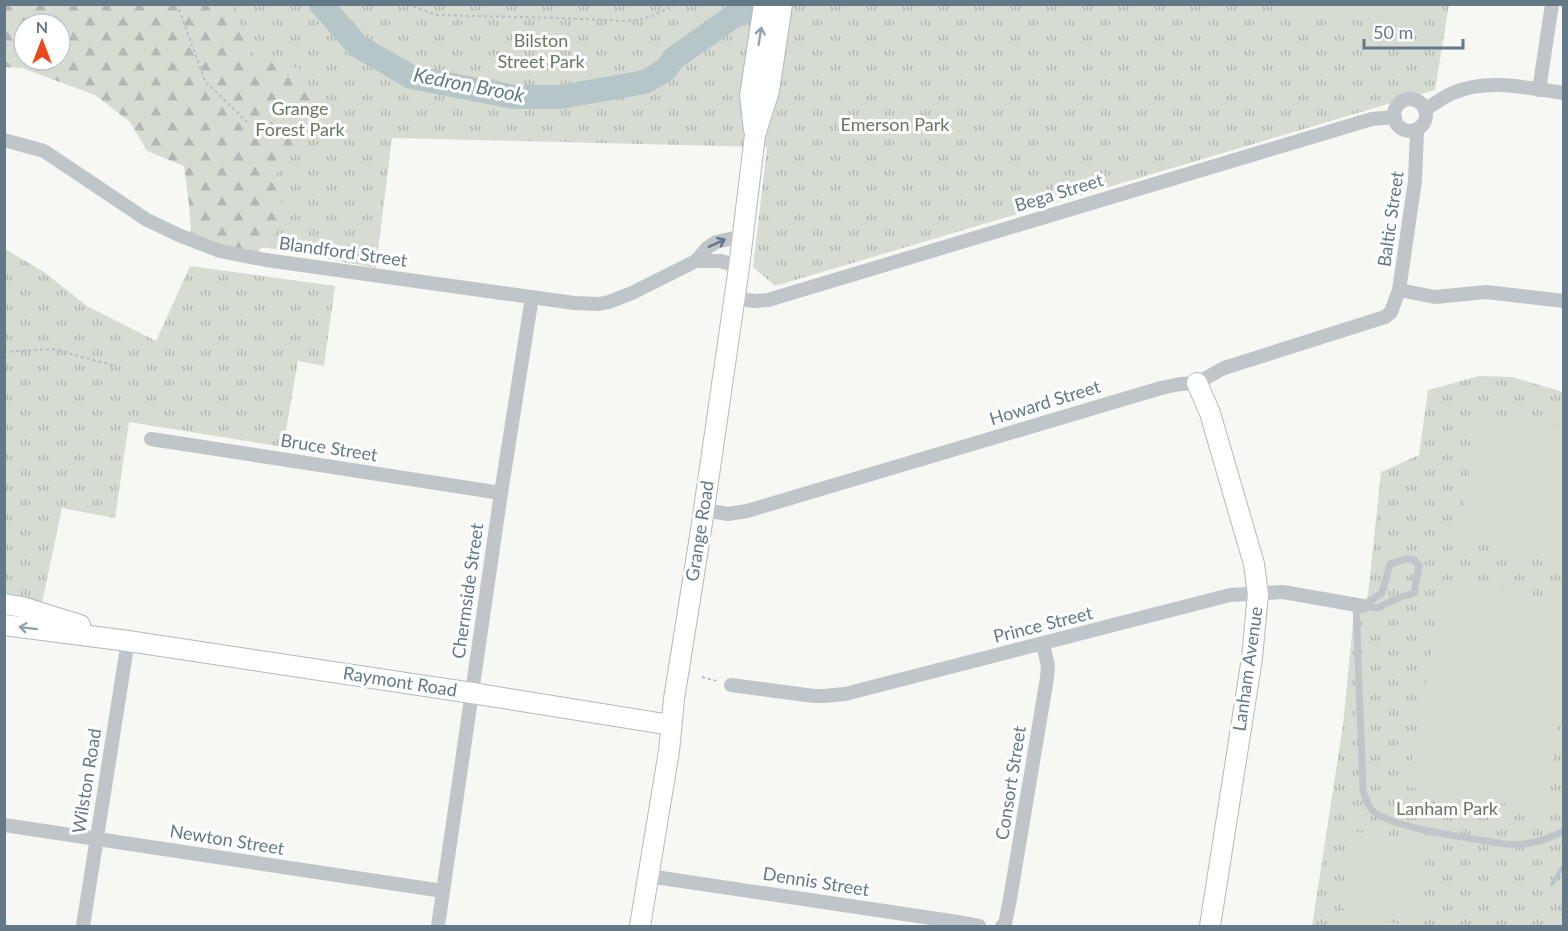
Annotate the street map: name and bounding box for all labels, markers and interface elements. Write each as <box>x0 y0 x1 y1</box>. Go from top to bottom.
north arrow <box>12 12 72 72</box>
scale bar <box>1364 12 1463 50</box>
text: N <box>36 17 48 36</box>
text: 50 m <box>1373 21 1413 43</box>
one-way arrow <box>754 27 765 47</box>
park label: Bilston Street Park <box>497 29 585 72</box>
water label: Kedron Brook <box>412 62 527 107</box>
park label: Grange Forest Park <box>255 97 346 140</box>
park label: Emerson Park <box>841 113 950 135</box>
street label: Bega Street <box>1012 168 1106 216</box>
street label: Baltic Street <box>1372 169 1408 268</box>
street label: Blandford Street <box>278 231 409 271</box>
one-way arrow <box>707 237 725 248</box>
street label: Howard Street <box>987 375 1103 429</box>
street label: Bruce Street <box>279 428 380 466</box>
street label: Grange Road <box>680 479 718 583</box>
street label: Chermside Street <box>447 521 487 660</box>
street label: Prince Street <box>991 601 1095 647</box>
street label: Lanham Avenue <box>1227 605 1267 733</box>
one-way arrow <box>19 623 39 634</box>
street label: Raymont Road <box>342 661 459 701</box>
street label: Consort Street <box>990 724 1030 841</box>
street label: Wilston Road <box>67 727 105 835</box>
park label: Lanham Park <box>1396 797 1499 819</box>
street label: Newton Street <box>168 819 287 859</box>
street label: Dennis Street <box>761 862 871 900</box>

